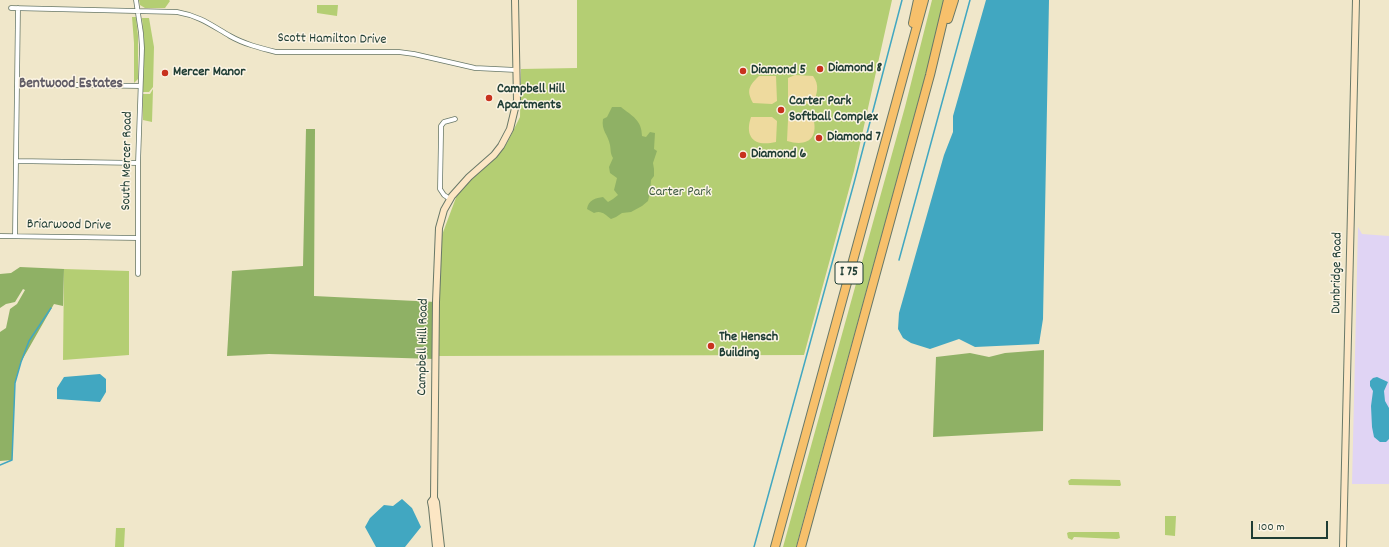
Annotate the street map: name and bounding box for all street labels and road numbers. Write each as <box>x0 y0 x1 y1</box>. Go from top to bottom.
street label: Scott Hamilton Drive <box>277 31 387 49</box>
street label: South Mercer Road <box>119 111 137 211</box>
street label: Briarwood Drive <box>27 217 111 235</box>
street label: Dunbridge Road <box>1329 232 1347 314</box>
road number: I 75 <box>835 262 863 284</box>
street label: Campbell Hill Road <box>415 298 433 396</box>

